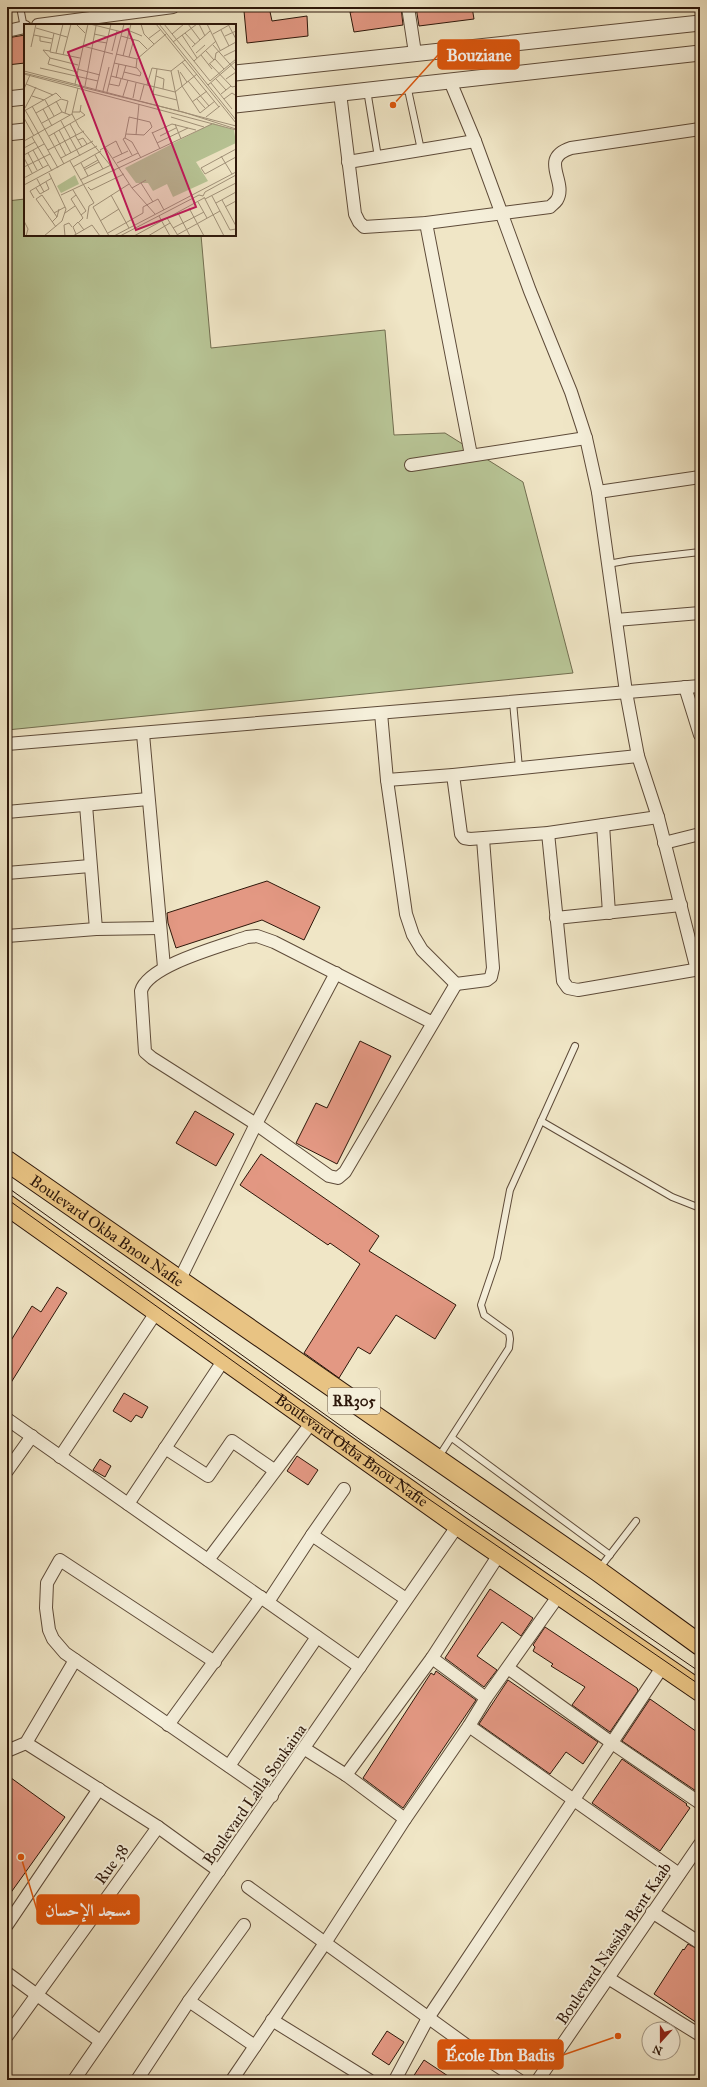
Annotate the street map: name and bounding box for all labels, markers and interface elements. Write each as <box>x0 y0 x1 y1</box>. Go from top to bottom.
inset map <box>24 24 236 236</box>
callout: Bouziane <box>438 40 519 69</box>
text: Bouziane <box>447 45 512 66</box>
street label: Boulevard Okba Bnou Nafie <box>26 1171 188 1291</box>
road number: RR305 <box>328 1388 380 1414</box>
street label: Boulevard Okba Bnou Nafie <box>272 1390 432 1511</box>
street label: Boulevard Lalla Soukaina <box>199 1720 310 1868</box>
street label: Rue 38 <box>91 1841 132 1888</box>
street label: Boulevard Nassiba Bent Kaab <box>552 1858 675 2028</box>
callout: مسجد الإحسان <box>37 1895 139 1924</box>
text: مسجد الإحسان <box>45 1900 131 1923</box>
north arrow <box>641 2021 681 2061</box>
callout: École Ibn Badis <box>438 2040 563 2069</box>
text: N <box>650 2042 664 2058</box>
text: École Ibn Badis <box>445 2044 555 2066</box>

